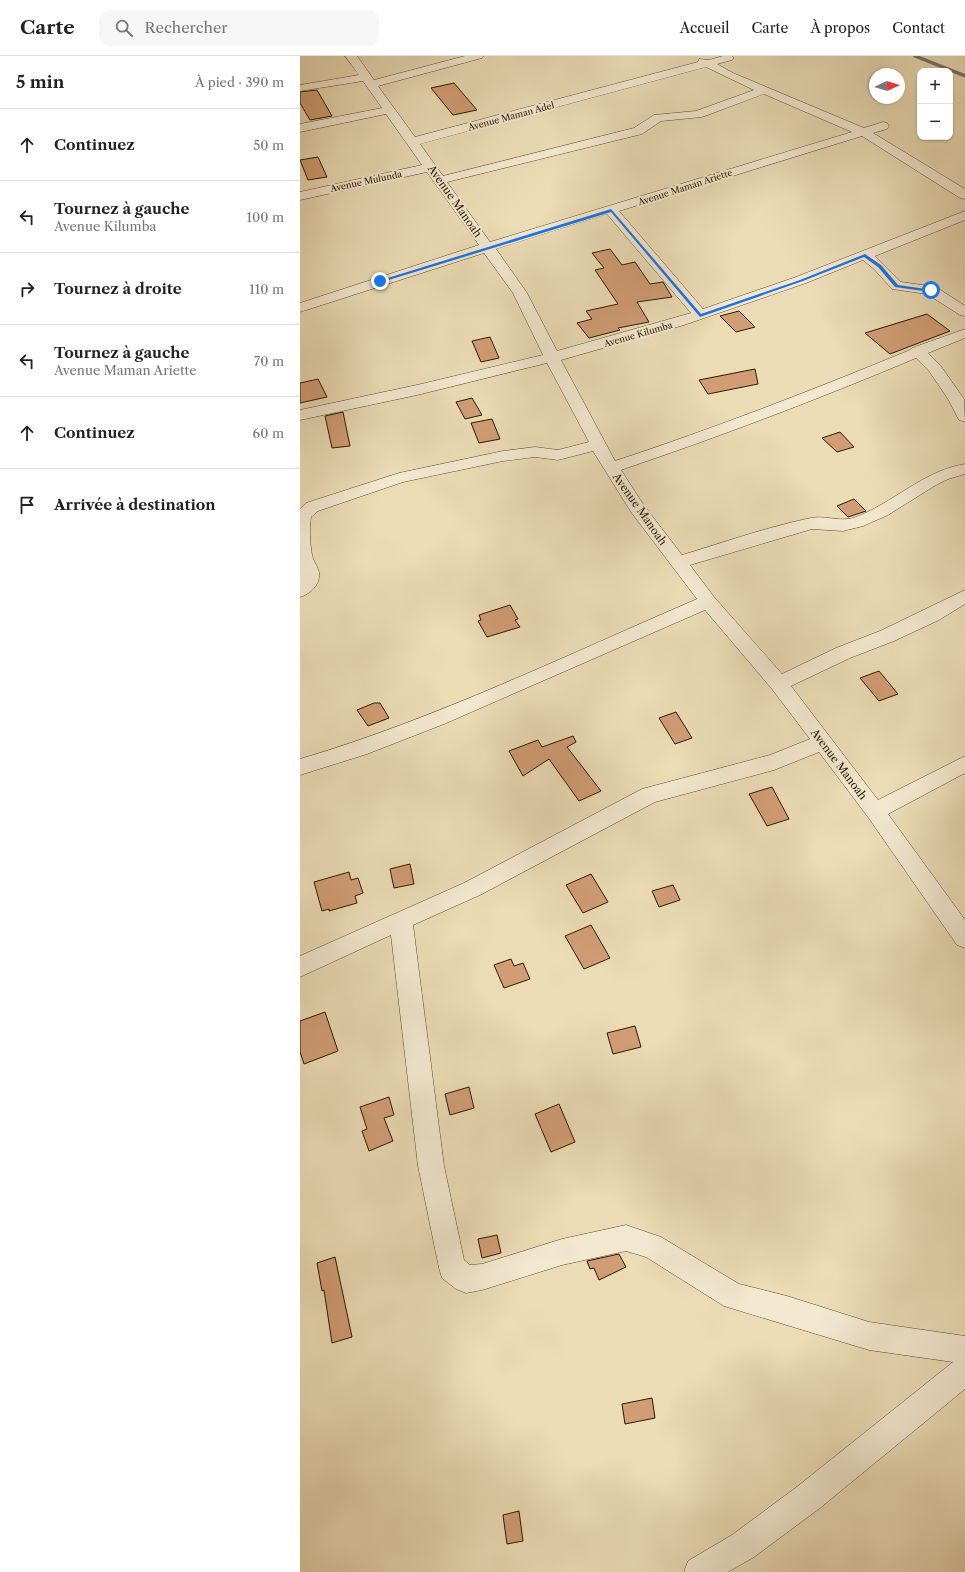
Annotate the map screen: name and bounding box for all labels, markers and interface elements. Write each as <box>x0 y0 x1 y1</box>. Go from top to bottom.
search box <box>99 10 379 46</box>
text: Carte <box>20 16 75 39</box>
icon: search <box>113 17 135 39</box>
text: Rechercher <box>145 18 228 37</box>
text: Accueil <box>680 19 730 37</box>
text: Carte <box>752 19 788 37</box>
text: À propos <box>810 19 870 37</box>
text: Contact <box>892 19 945 37</box>
north arrow <box>869 68 905 104</box>
map controls <box>917 68 953 140</box>
button: + <box>917 68 953 104</box>
text: 5 min <box>16 72 64 92</box>
text: À pied · 390 m <box>195 74 284 90</box>
street label: Avenue Maman Adel <box>466 99 556 133</box>
button: − <box>917 104 953 140</box>
icon: ahead <box>16 134 38 156</box>
text: Continuez <box>54 135 135 154</box>
text: 50 m <box>253 137 284 153</box>
street label: Avenue Manoah <box>424 161 485 240</box>
street label: Avenue Maman Ariette <box>635 167 734 208</box>
street label: Avenue Mulunda <box>328 168 403 194</box>
text: Tournez à gauche <box>54 199 190 218</box>
icon: left <box>16 206 38 228</box>
text: 100 m <box>246 209 284 225</box>
text: Avenue Kilumba <box>54 218 156 234</box>
route end <box>371 272 389 290</box>
icon: right <box>16 278 38 300</box>
text: Tournez à droite <box>54 279 182 298</box>
text: 110 m <box>249 281 284 297</box>
route start <box>922 281 940 299</box>
street label: Avenue Kilumba <box>601 319 674 349</box>
text: Tournez à gauche <box>54 343 190 362</box>
icon: left <box>16 350 38 372</box>
text: 70 m <box>254 353 284 369</box>
text: Avenue Maman Ariette <box>54 362 196 378</box>
icon: ahead <box>16 422 38 444</box>
text: Continuez <box>54 423 135 442</box>
text: 60 m <box>253 425 284 441</box>
street label: Avenue Manoah <box>609 469 670 548</box>
icon: arrive <box>16 494 38 516</box>
text: Arrivée à destination <box>54 495 216 514</box>
street label: Avenue Manoah <box>807 725 870 802</box>

